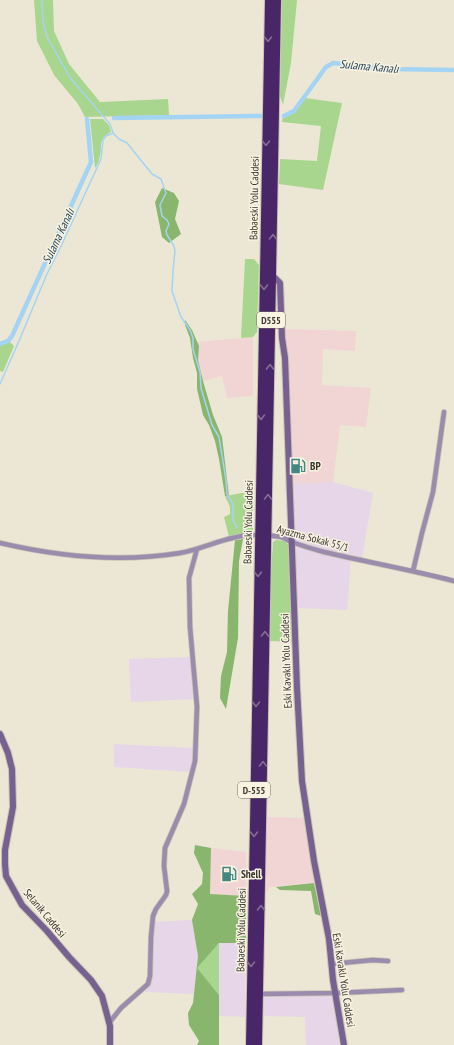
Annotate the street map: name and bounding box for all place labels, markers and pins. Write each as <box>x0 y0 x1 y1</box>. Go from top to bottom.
fuel station icon: BP <box>289 457 307 475</box>
place label: BP <box>310 459 321 473</box>
fuel station icon: Shell <box>220 865 238 883</box>
place label: Shell <box>241 867 261 881</box>

